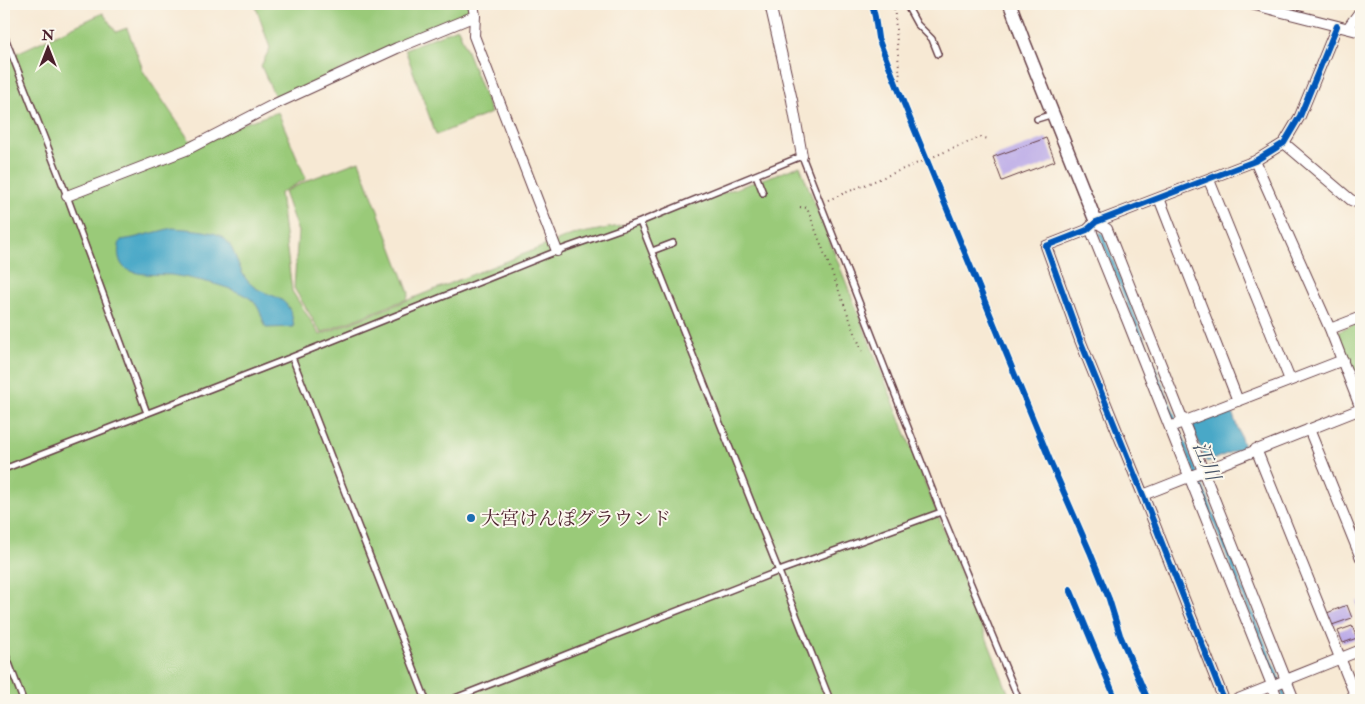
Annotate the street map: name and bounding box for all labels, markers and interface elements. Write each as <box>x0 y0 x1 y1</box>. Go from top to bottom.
north arrow <box>22 22 72 72</box>
text: N <box>41 27 55 44</box>
water label: 江川 <box>1187 438 1226 486</box>
place label: 大宮けんぽグラウンド <box>481 507 671 531</box>
marker: 大宮けんぽグラウンド <box>465 512 477 524</box>

